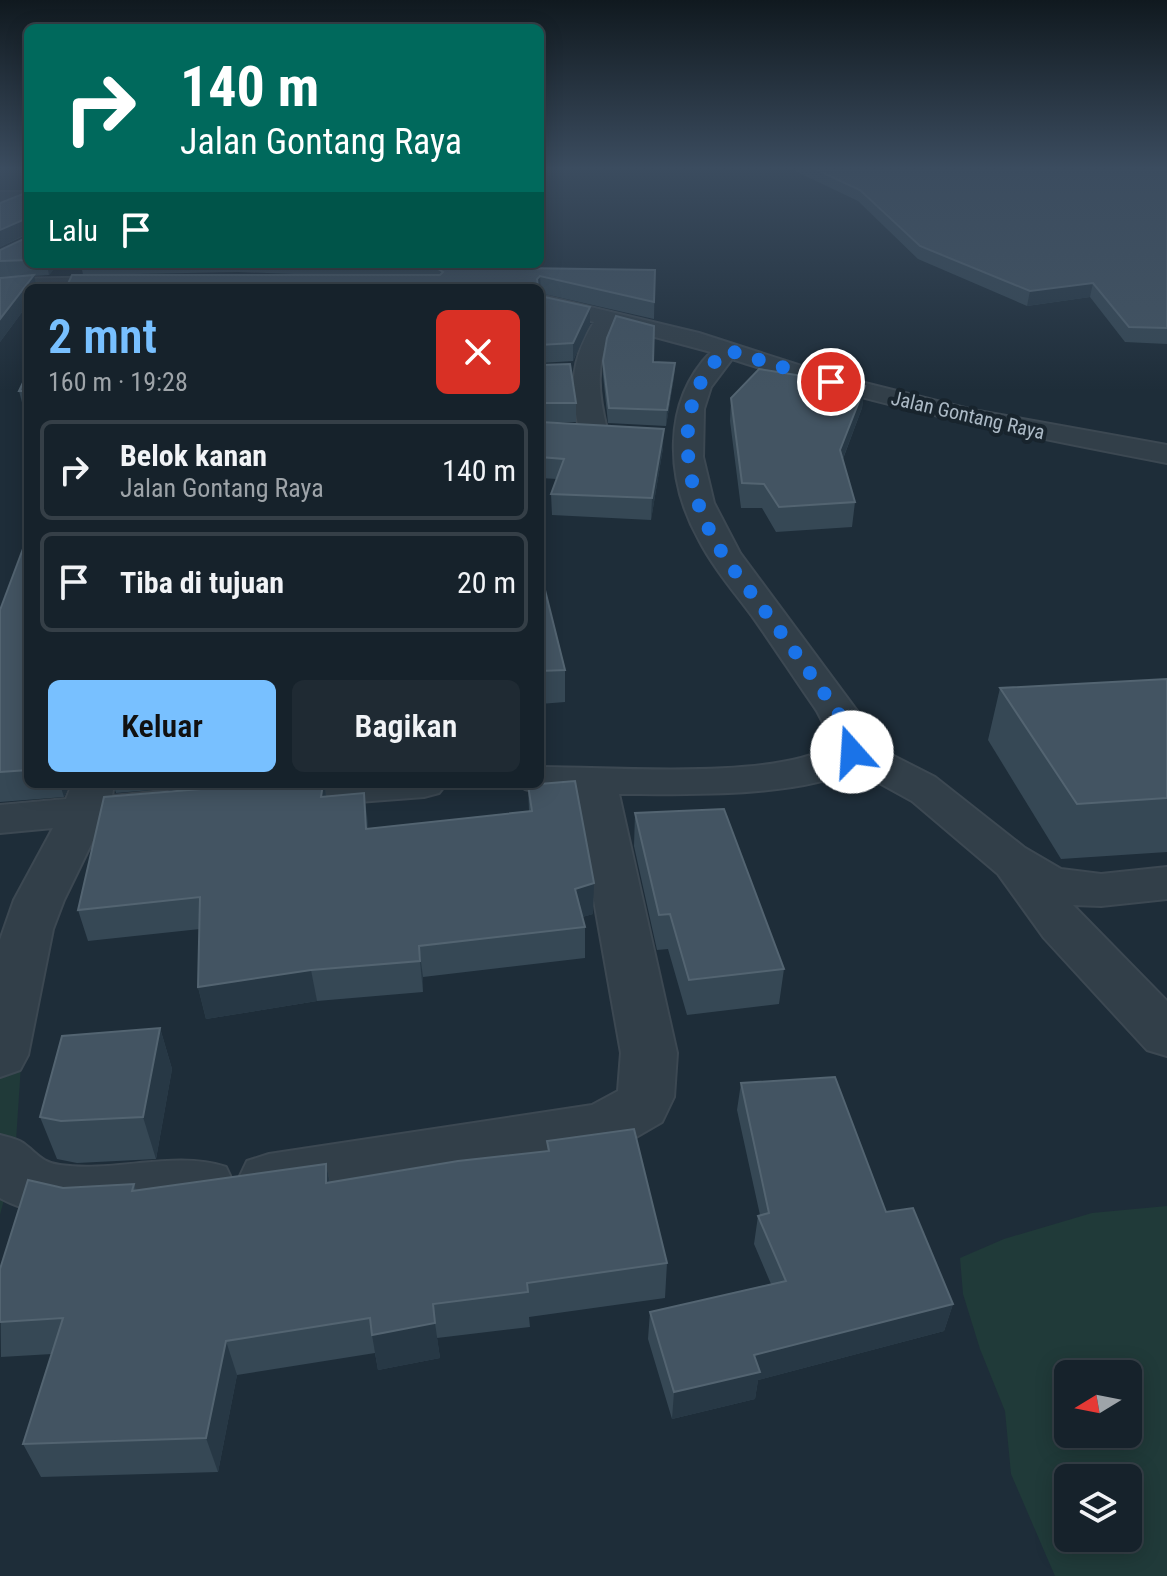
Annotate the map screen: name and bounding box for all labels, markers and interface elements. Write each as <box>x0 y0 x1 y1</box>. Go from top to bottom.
text: 140 m <box>180 54 319 120</box>
icon: right <box>48 56 152 160</box>
text: Jalan Gontang Raya <box>180 121 462 163</box>
icon: arrive <box>114 208 158 252</box>
text: Lalu <box>48 213 98 248</box>
text: 2 mnt <box>48 308 157 365</box>
button: close <box>436 310 520 394</box>
pin <box>797 348 865 416</box>
icon: arrive <box>809 360 853 404</box>
text: 160 m · 19:28 <box>48 367 188 397</box>
street label: Jalan Gontang Raya <box>889 386 1047 444</box>
text: Belok kanan <box>120 438 267 473</box>
icon: right <box>52 448 96 492</box>
text: 140 m <box>442 453 516 488</box>
text: Jalan Gontang Raya <box>120 473 324 503</box>
icon: arrive <box>52 560 96 604</box>
text: Tiba di tujuan <box>120 565 284 600</box>
text: 20 m <box>457 565 516 600</box>
button: Keluar <box>48 680 276 772</box>
button: Bagikan <box>292 680 520 772</box>
position arrow <box>810 710 894 794</box>
north arrow <box>1054 1360 1142 1448</box>
map controls <box>1054 1360 1142 1552</box>
button: layers <box>1054 1464 1142 1552</box>

